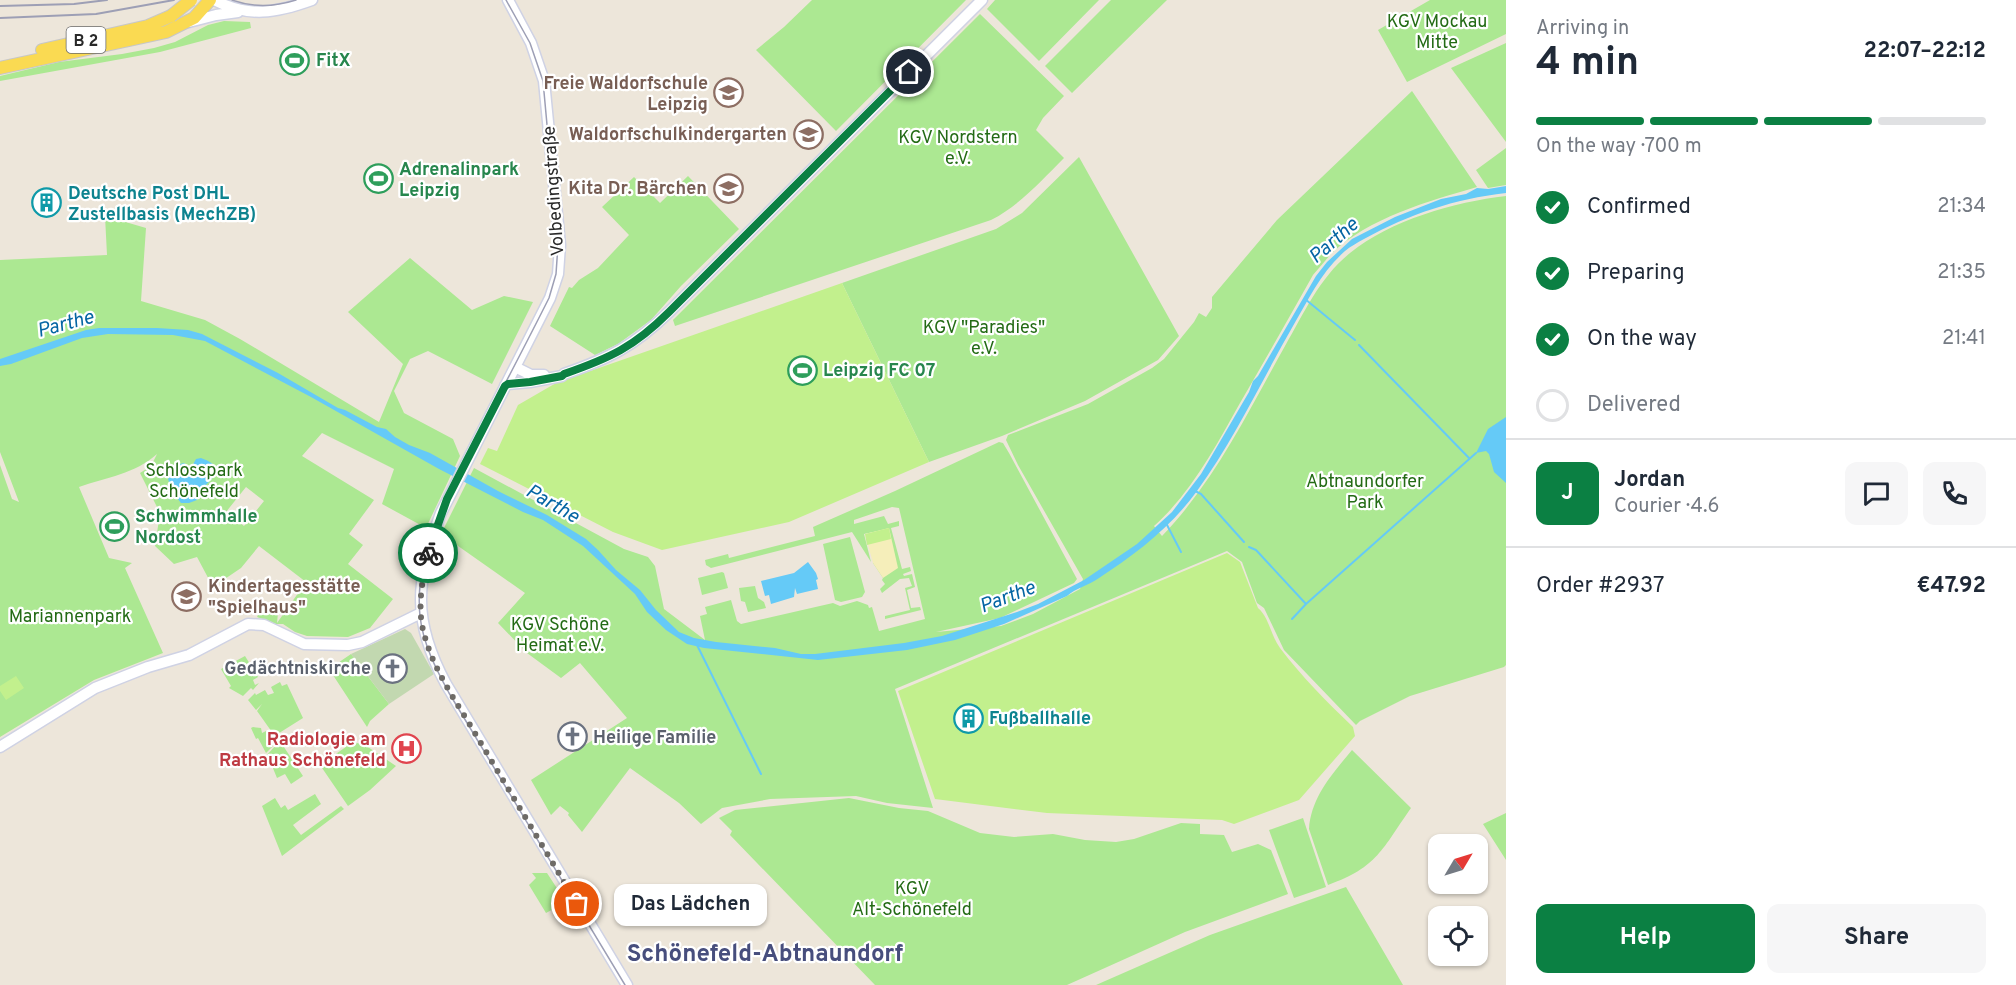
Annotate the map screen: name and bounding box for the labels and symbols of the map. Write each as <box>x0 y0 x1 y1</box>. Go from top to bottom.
park label: KGV Mockau Mitte <box>1387 11 1487 55</box>
road number: B 2 <box>66 27 106 53</box>
sports icon: FitX <box>279 44 311 76</box>
pin <box>883 46 934 97</box>
place label: FitX <box>316 50 351 73</box>
place label: Freie Waldorfschule Leipzig <box>543 73 708 117</box>
school or university icon: Freie Waldorfschule Leipzig <box>713 77 745 109</box>
school or university icon: Waldorfschulkindergarten <box>792 118 824 150</box>
place label: Waldorfschulkindergarten <box>569 124 787 147</box>
street label: Volbedingstraße <box>538 125 571 257</box>
park label: KGV Nordstern e.V. <box>898 127 1018 171</box>
place label: Adrenalinpark Leipzig <box>399 159 519 203</box>
sports icon: Adrenalinpark Leipzig <box>362 163 394 195</box>
school or university icon: Kita Dr. Bärchen <box>712 172 744 204</box>
place label: Kita Dr. Bärchen <box>568 178 707 201</box>
place label: Deutsche Post DHL Zustellbasis (MechZB) <box>68 183 256 227</box>
building icon: Deutsche Post DHL Zustellbasis (MechZB) <box>31 187 63 219</box>
water label: Parthe <box>1304 212 1365 270</box>
water label: Parthe <box>34 305 97 345</box>
park label: KGV "Paradies" e.V. <box>923 317 1045 361</box>
sports icon: Leipzig FC 07 <box>786 354 818 386</box>
place label: Leipzig FC 07 <box>823 360 935 383</box>
park label: Schlosspark Schönefeld <box>145 460 243 504</box>
park label: Abtnaundorfer Park <box>1306 471 1424 515</box>
water label: Parthe <box>520 479 584 531</box>
place label: Schwimmhalle Nordost <box>135 506 257 550</box>
sports icon: Schwimmhalle Nordost <box>98 510 130 542</box>
courier <box>398 523 458 583</box>
water label: Parthe <box>976 575 1040 620</box>
place label: Kindertagesstätte "Spielhaus" <box>208 576 360 620</box>
school or university icon: Kindertagesstätte "Spielhaus" <box>171 580 203 612</box>
park label: Mariannenpark <box>9 606 131 629</box>
park label: KGV Schöne Heimat e.V. <box>511 614 609 658</box>
church icon: Gedächtniskirche <box>376 652 408 684</box>
place label: Gedächtniskirche <box>224 658 371 681</box>
building icon: Fußballhalle <box>952 702 984 734</box>
place label: Fußballhalle <box>989 708 1091 731</box>
church icon: Heilige Familie <box>556 721 588 753</box>
place label: Heilige Familie <box>593 727 716 750</box>
place label: Radiologie am Rathaus Schönefeld <box>219 729 386 773</box>
hospital icon: Radiologie am Rathaus Schönefeld <box>391 733 423 765</box>
north arrow <box>1428 834 1488 894</box>
pin <box>551 878 602 929</box>
park label: KGV Alt-Schönefeld <box>852 878 972 922</box>
callout: Das Lädchen <box>613 883 766 925</box>
district label: Schönefeld-Abtnaundorf <box>627 940 903 970</box>

